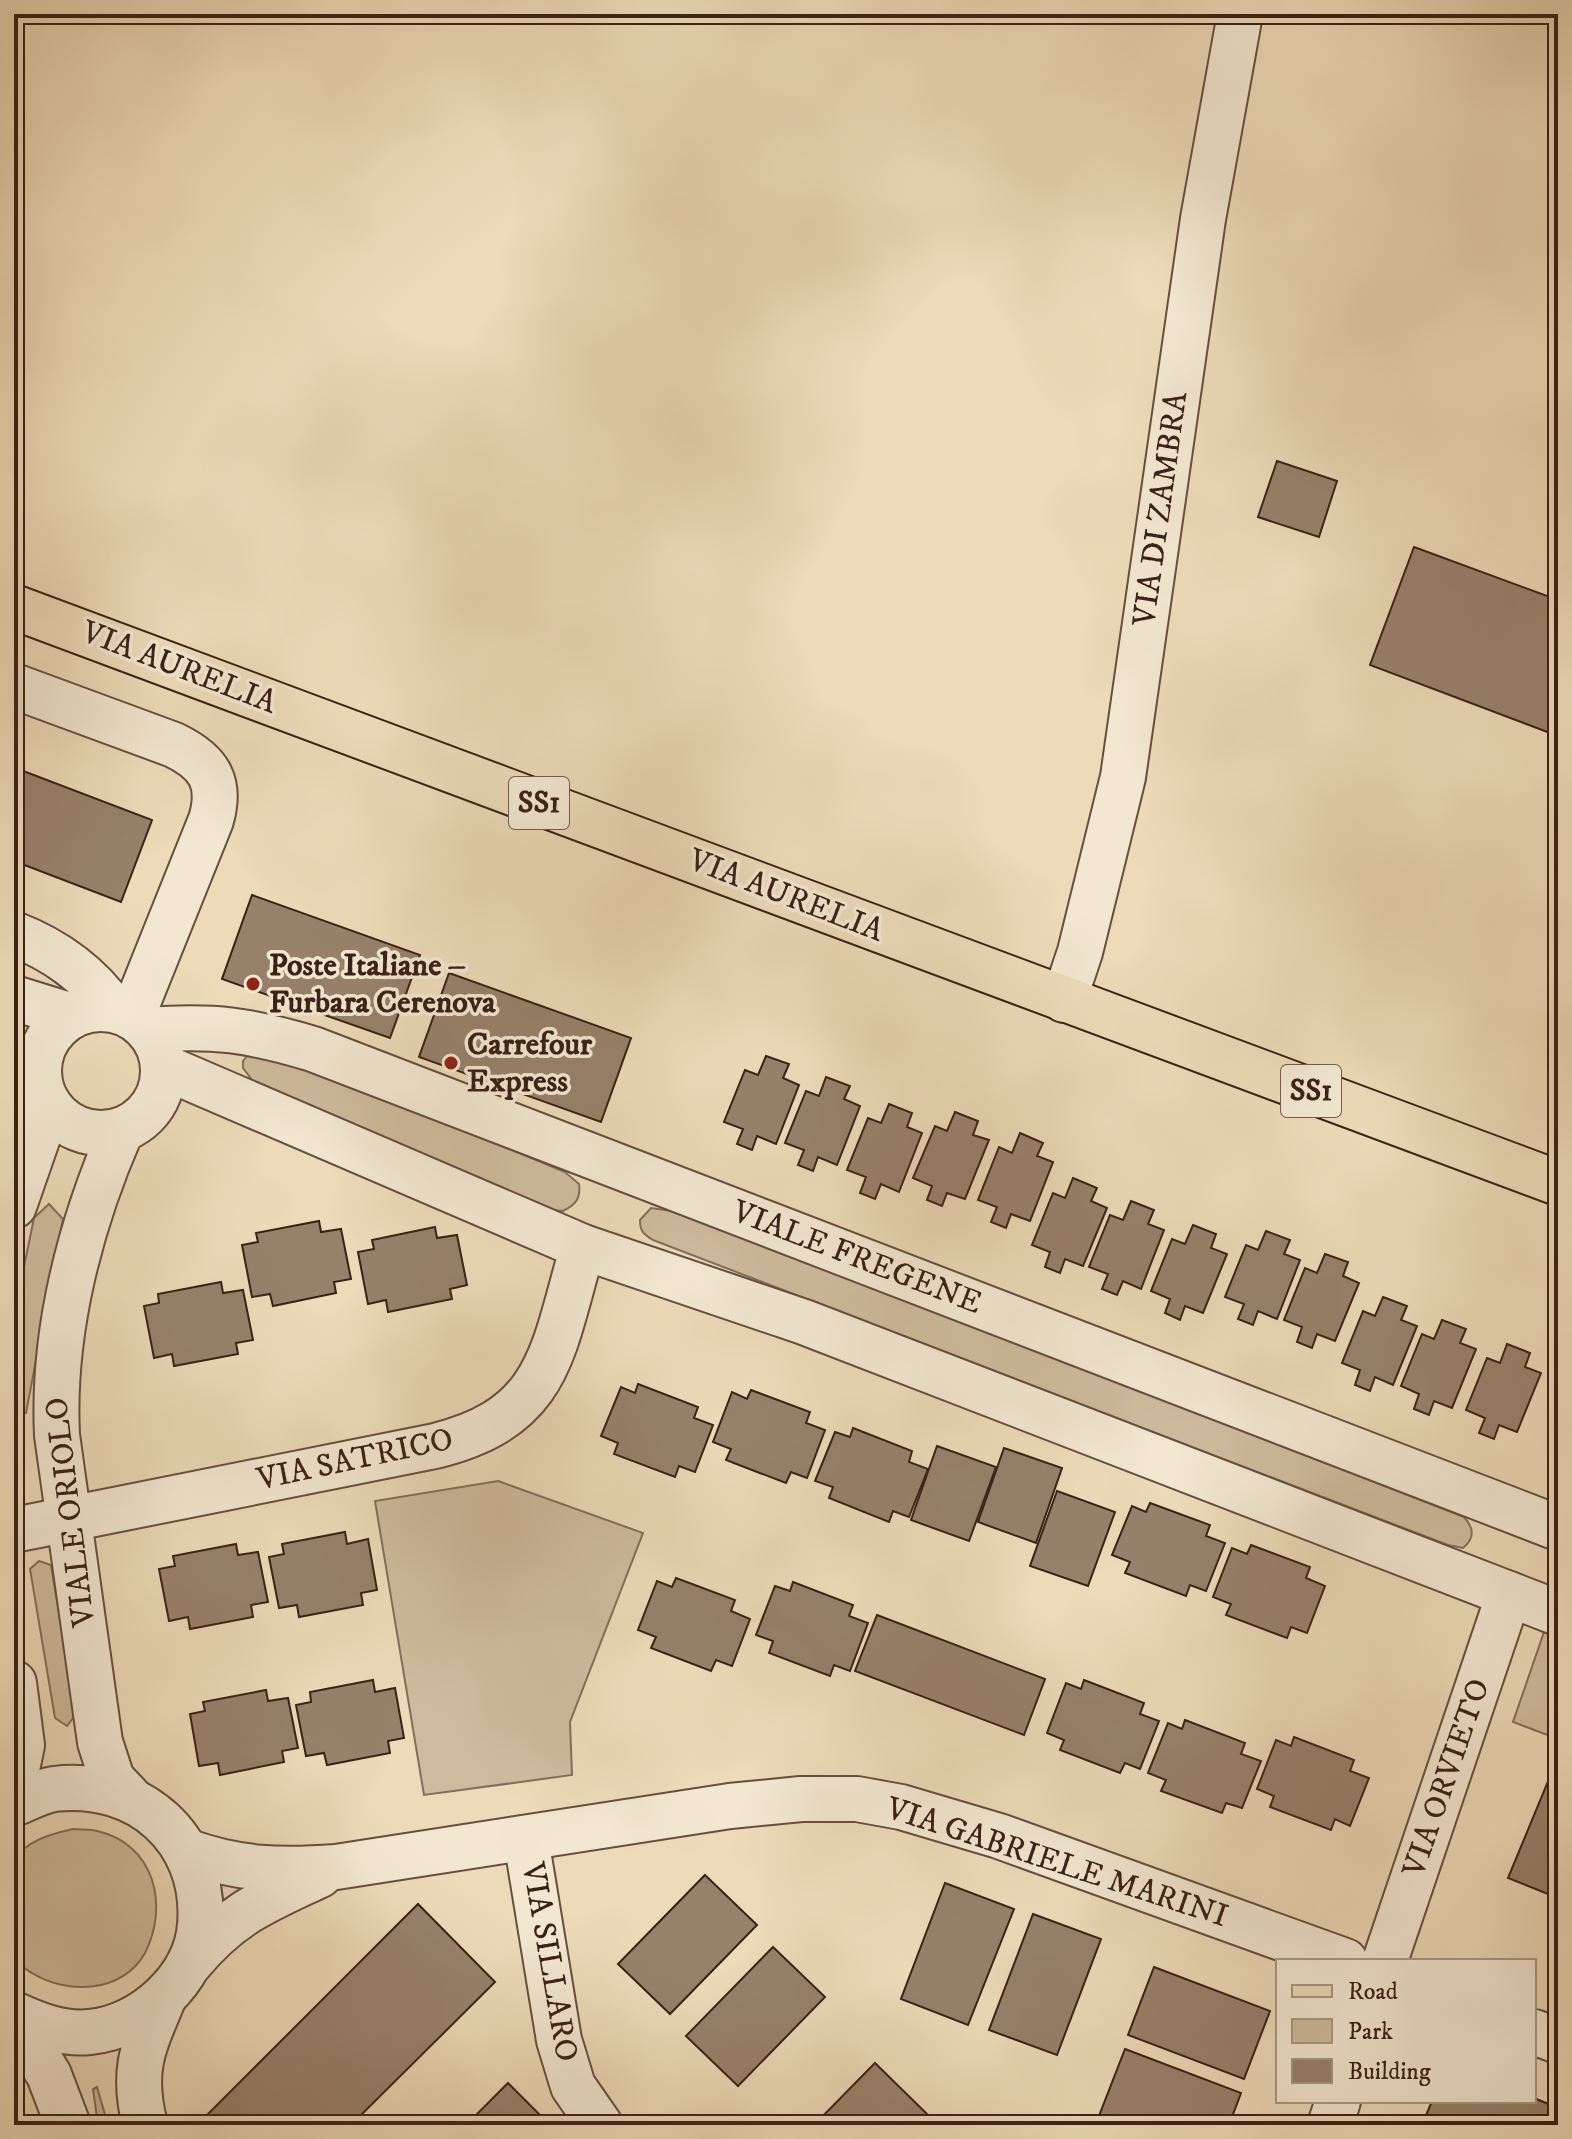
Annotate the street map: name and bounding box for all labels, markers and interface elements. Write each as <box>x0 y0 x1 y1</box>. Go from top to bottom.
street label: VIA DI ZAMBRA <box>1125 389 1197 630</box>
street label: VIA AURELIA <box>75 612 283 724</box>
road number: SS1 <box>509 777 569 829</box>
street label: VIA AURELIA <box>682 840 890 952</box>
place label: Poste Italiane – Furbara Cerenova <box>269 946 496 1023</box>
marker: Poste Italiane – Furbara Cerenova <box>244 975 262 993</box>
place label: Carrefour Express <box>467 1025 593 1102</box>
marker: Carrefour Express <box>442 1054 460 1072</box>
road number: SS1 <box>1281 1065 1341 1117</box>
street label: VIALE FREGENE <box>726 1192 987 1324</box>
street label: VIALE ORIOLO <box>37 1395 105 1630</box>
street label: VIA SATRICO <box>252 1420 457 1500</box>
street label: VIA ORVIETO <box>1394 1674 1500 1883</box>
street label: VIA GABRIELE MARINI <box>880 1789 1233 1937</box>
street label: VIA SILLARO <box>512 1858 586 2065</box>
legend <box>1276 1959 1536 2103</box>
text: Road <box>1348 1977 1398 2007</box>
text: Park <box>1348 2017 1393 2047</box>
text: Building <box>1348 2057 1431 2087</box>

